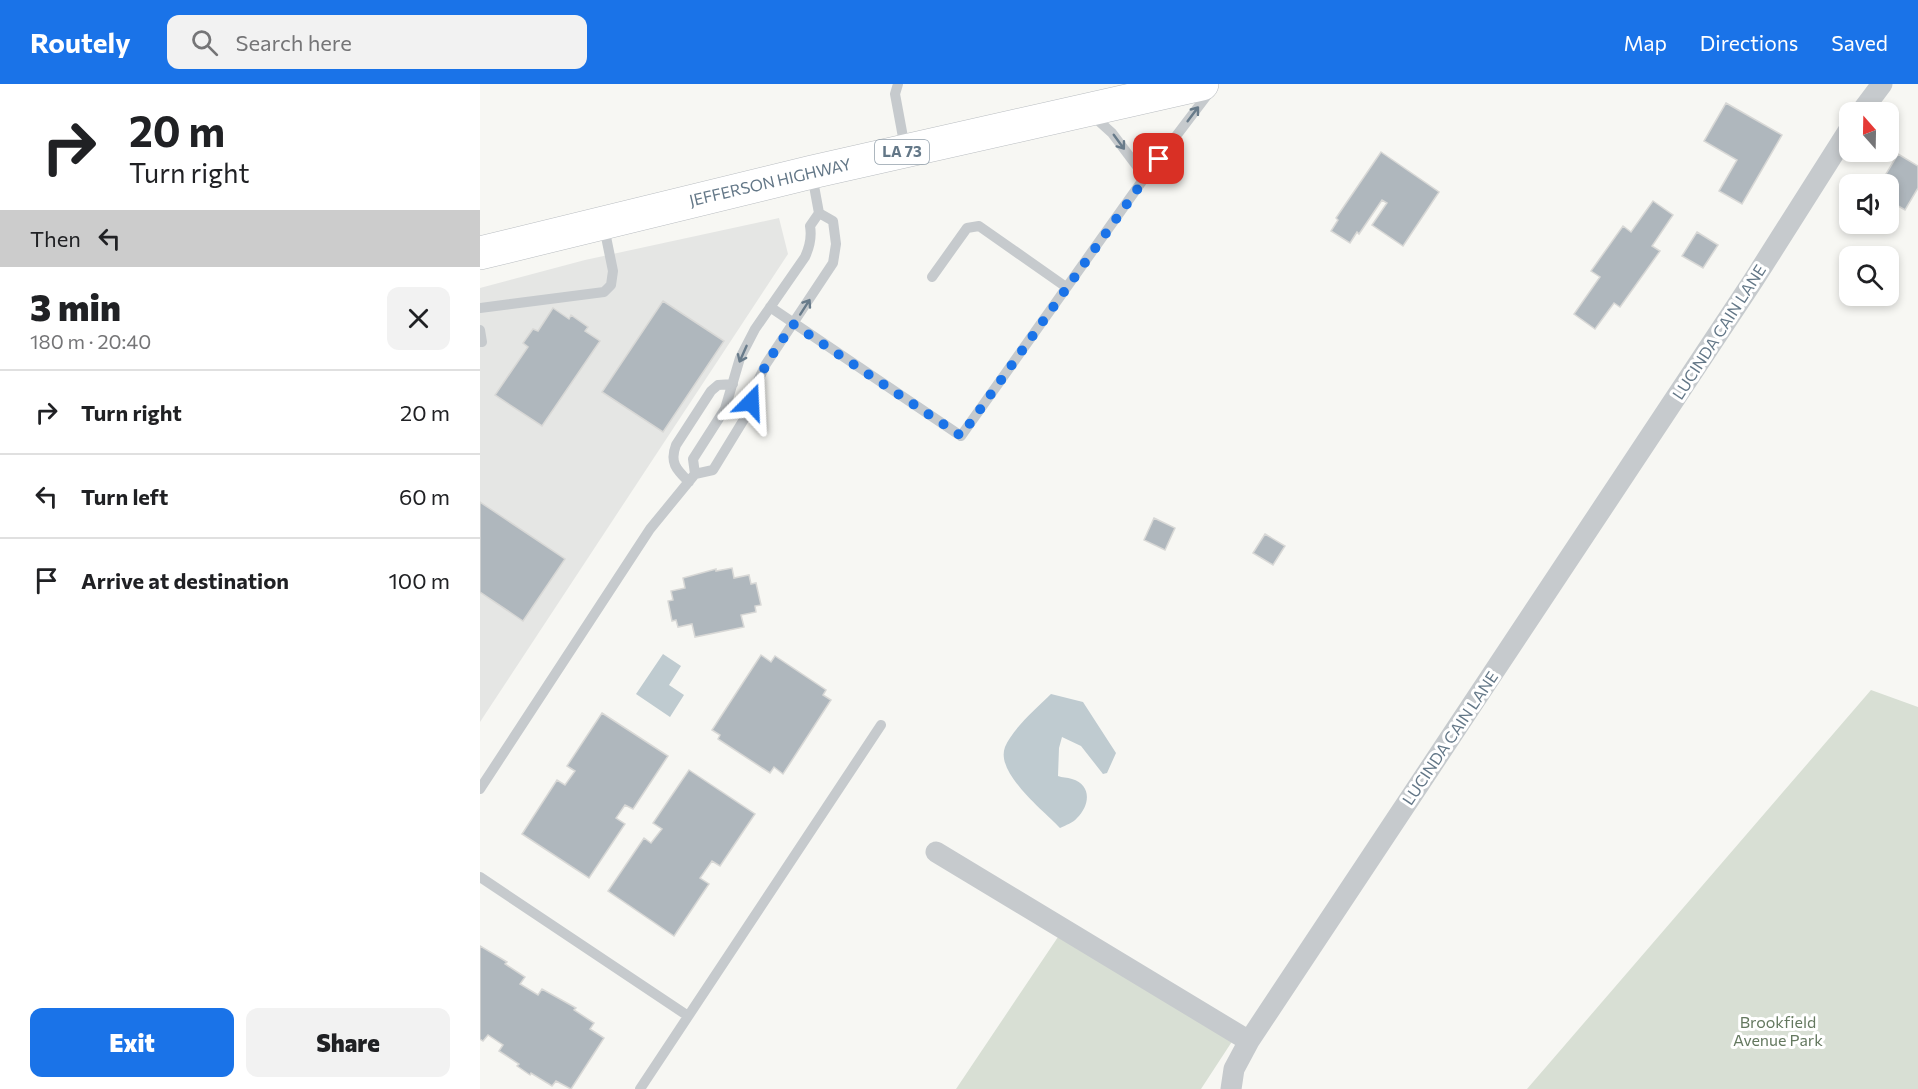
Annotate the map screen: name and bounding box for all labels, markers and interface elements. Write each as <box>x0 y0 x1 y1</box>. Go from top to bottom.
search box <box>167 15 587 69</box>
text: Routely <box>30 25 131 59</box>
icon: search <box>188 26 221 59</box>
text: Search here <box>236 29 352 56</box>
text: Map <box>1624 30 1667 55</box>
text: Directions <box>1700 30 1798 55</box>
text: Saved <box>1831 30 1888 55</box>
north arrow <box>1839 102 1899 162</box>
map controls <box>1839 102 1899 306</box>
text: 20 m <box>129 104 225 156</box>
one-way arrow <box>1187 107 1200 123</box>
icon: right <box>30 108 108 186</box>
one-way arrow <box>1113 133 1125 149</box>
pin <box>1133 133 1184 184</box>
road number: LA 73 <box>875 140 929 164</box>
icon: arrive <box>1142 142 1175 175</box>
street label: JEFFERSON HIGHWAY <box>687 153 853 209</box>
text: Turn right <box>129 156 249 189</box>
button: sound <box>1839 174 1899 234</box>
icon: left <box>93 222 126 255</box>
text: Then <box>30 225 81 252</box>
button: search <box>1839 246 1899 306</box>
street label: LUCINDA CAIN LANE <box>1668 261 1769 403</box>
text: 3 min <box>30 284 121 328</box>
button: close <box>387 287 450 350</box>
one-way arrow <box>799 299 811 316</box>
text: 180 m · 20:40 <box>30 329 151 353</box>
one-way arrow <box>737 344 748 362</box>
position arrow <box>719 370 783 434</box>
icon: right <box>30 396 63 429</box>
text: Turn right <box>81 399 182 426</box>
text: 20 m <box>400 399 450 426</box>
icon: left <box>30 480 63 513</box>
text: Turn left <box>81 483 168 510</box>
text: 60 m <box>399 483 450 510</box>
icon: arrive <box>30 564 63 597</box>
text: Arrive at destination <box>81 567 289 594</box>
text: 100 m <box>388 567 450 594</box>
street label: LUCINDA CAIN LANE <box>1398 667 1501 808</box>
button: Exit <box>30 1008 234 1077</box>
button: Share <box>246 1008 450 1077</box>
park label: Brookfield Avenue Park <box>1733 1012 1823 1049</box>

